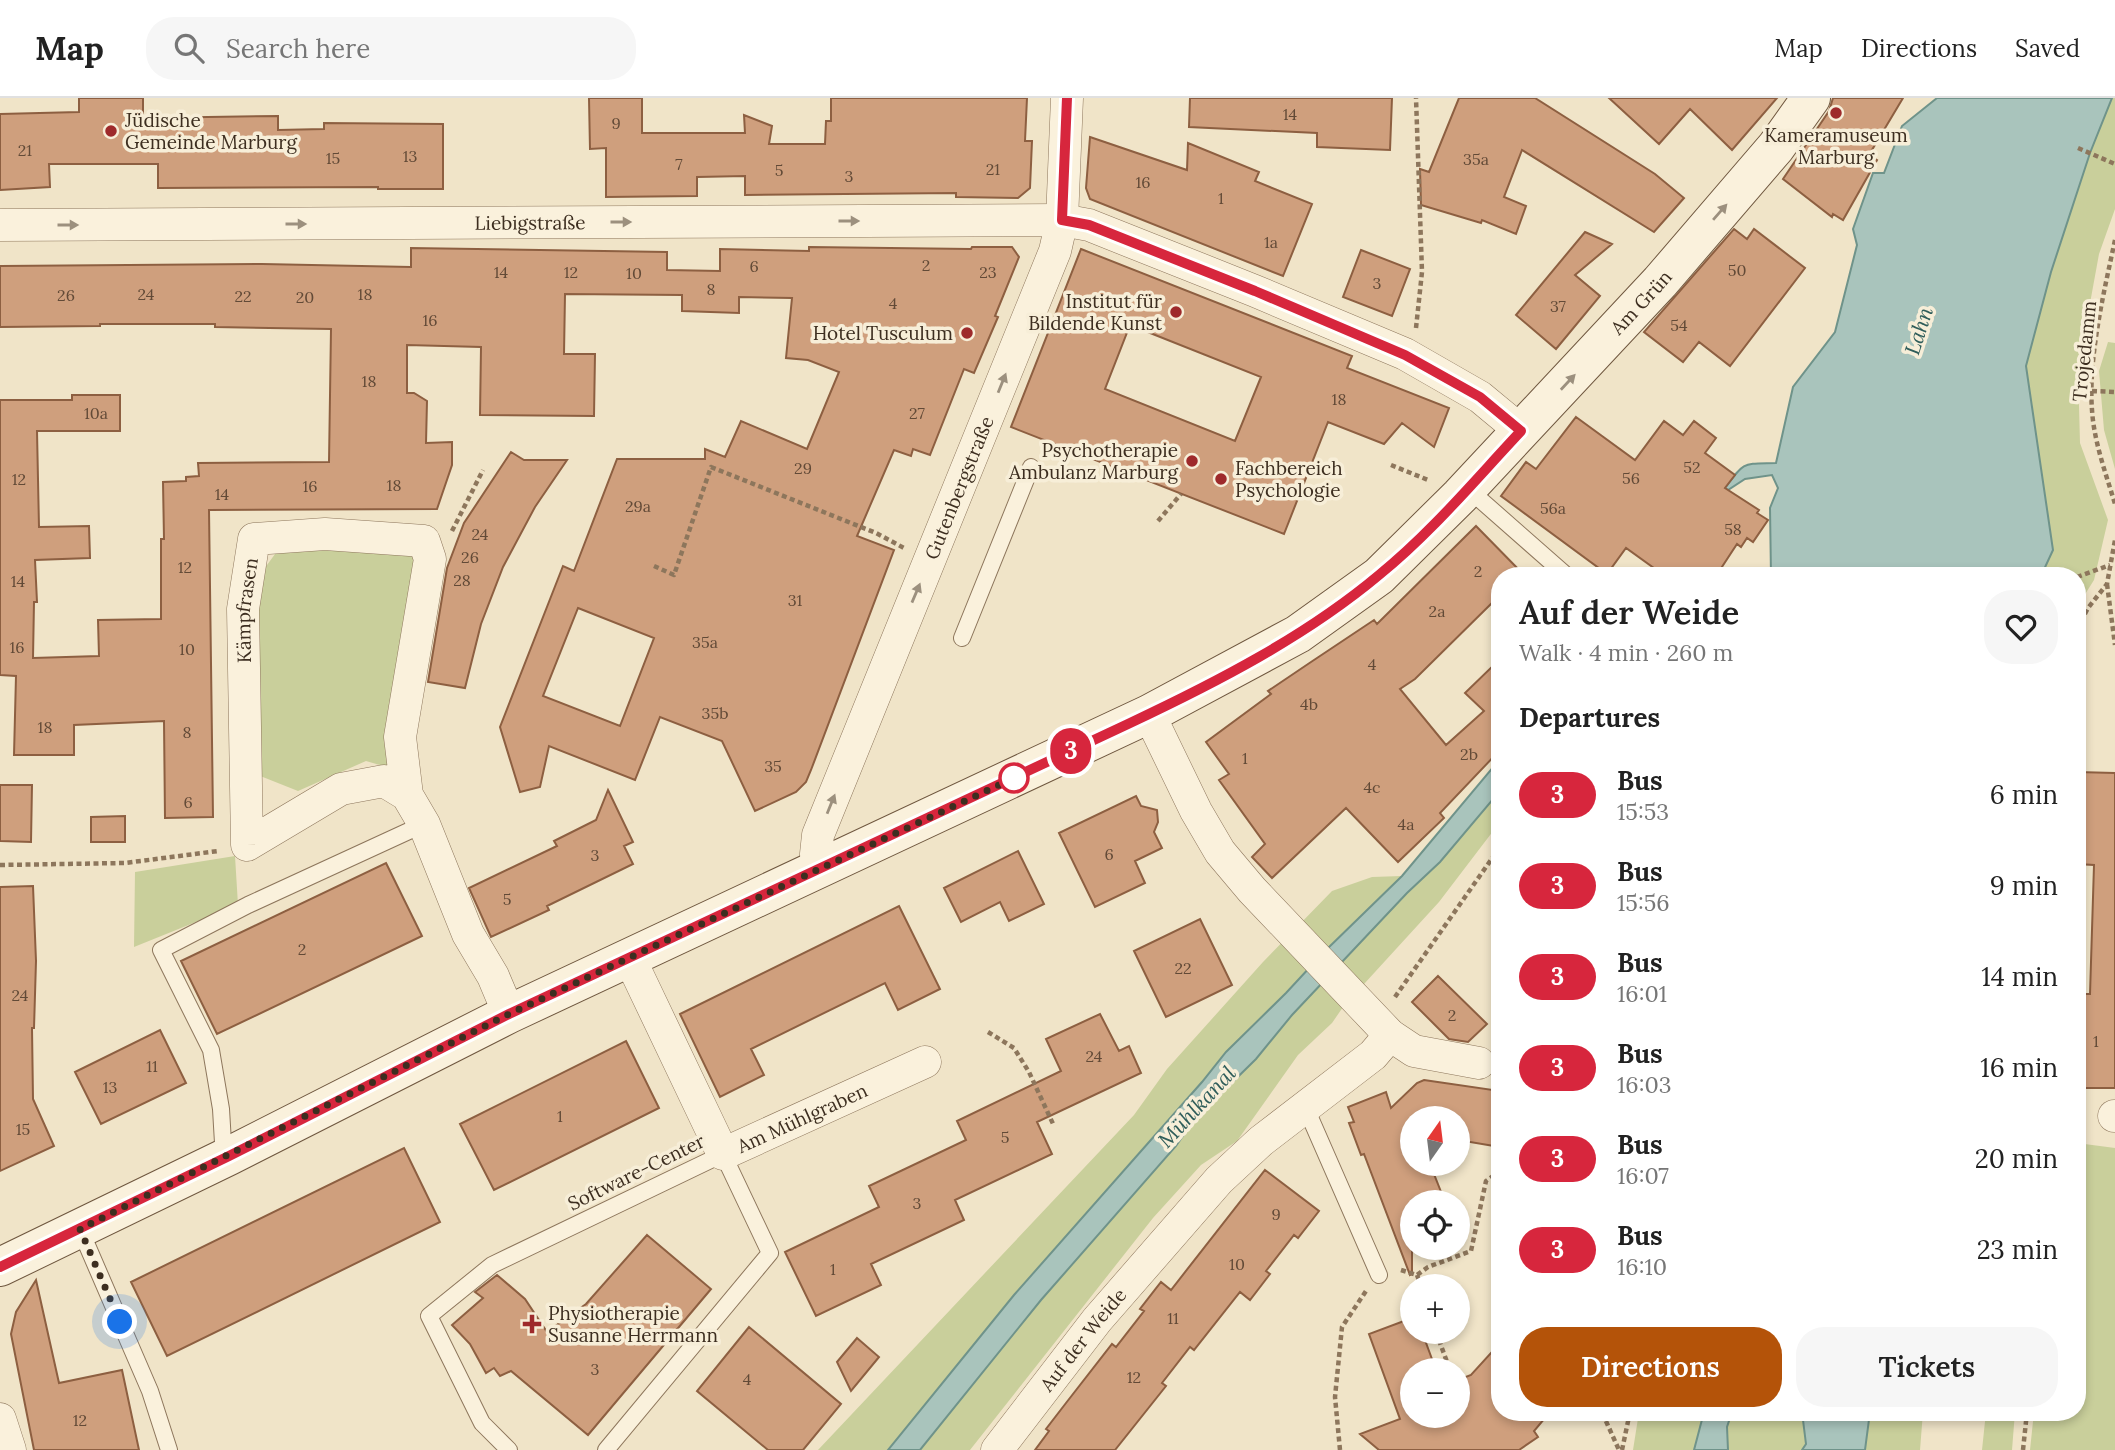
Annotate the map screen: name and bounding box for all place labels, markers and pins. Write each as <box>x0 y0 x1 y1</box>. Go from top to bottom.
marker: Kameramuseum Marburg <box>1828 105 1844 121</box>
place label: Jüdische Gemeinde Marburg <box>124 108 298 154</box>
marker: Jüdische Gemeinde Marburg <box>103 123 119 139</box>
place label: Kameramuseum Marburg <box>1764 123 1908 169</box>
place label: Institut für Bildende Kunst <box>1028 289 1163 335</box>
marker: Institut für Bildende Kunst <box>1168 304 1184 320</box>
place label: Hotel Tusculum <box>813 321 953 345</box>
marker: Hotel Tusculum <box>959 325 975 341</box>
place label: Psychotherapie Ambulanz Marburg <box>1008 438 1178 484</box>
marker: Psychotherapie Ambulanz Marburg <box>1184 453 1200 469</box>
place label: Fachbereich Psychologie <box>1235 456 1343 502</box>
marker: Fachbereich Psychologie <box>1213 471 1229 487</box>
unlabelled marker <box>999 763 1029 793</box>
place label: Physiotherapie Susanne Herrmann <box>548 1301 718 1347</box>
marker: Physiotherapie Susanne Herrmann <box>522 1314 542 1334</box>

